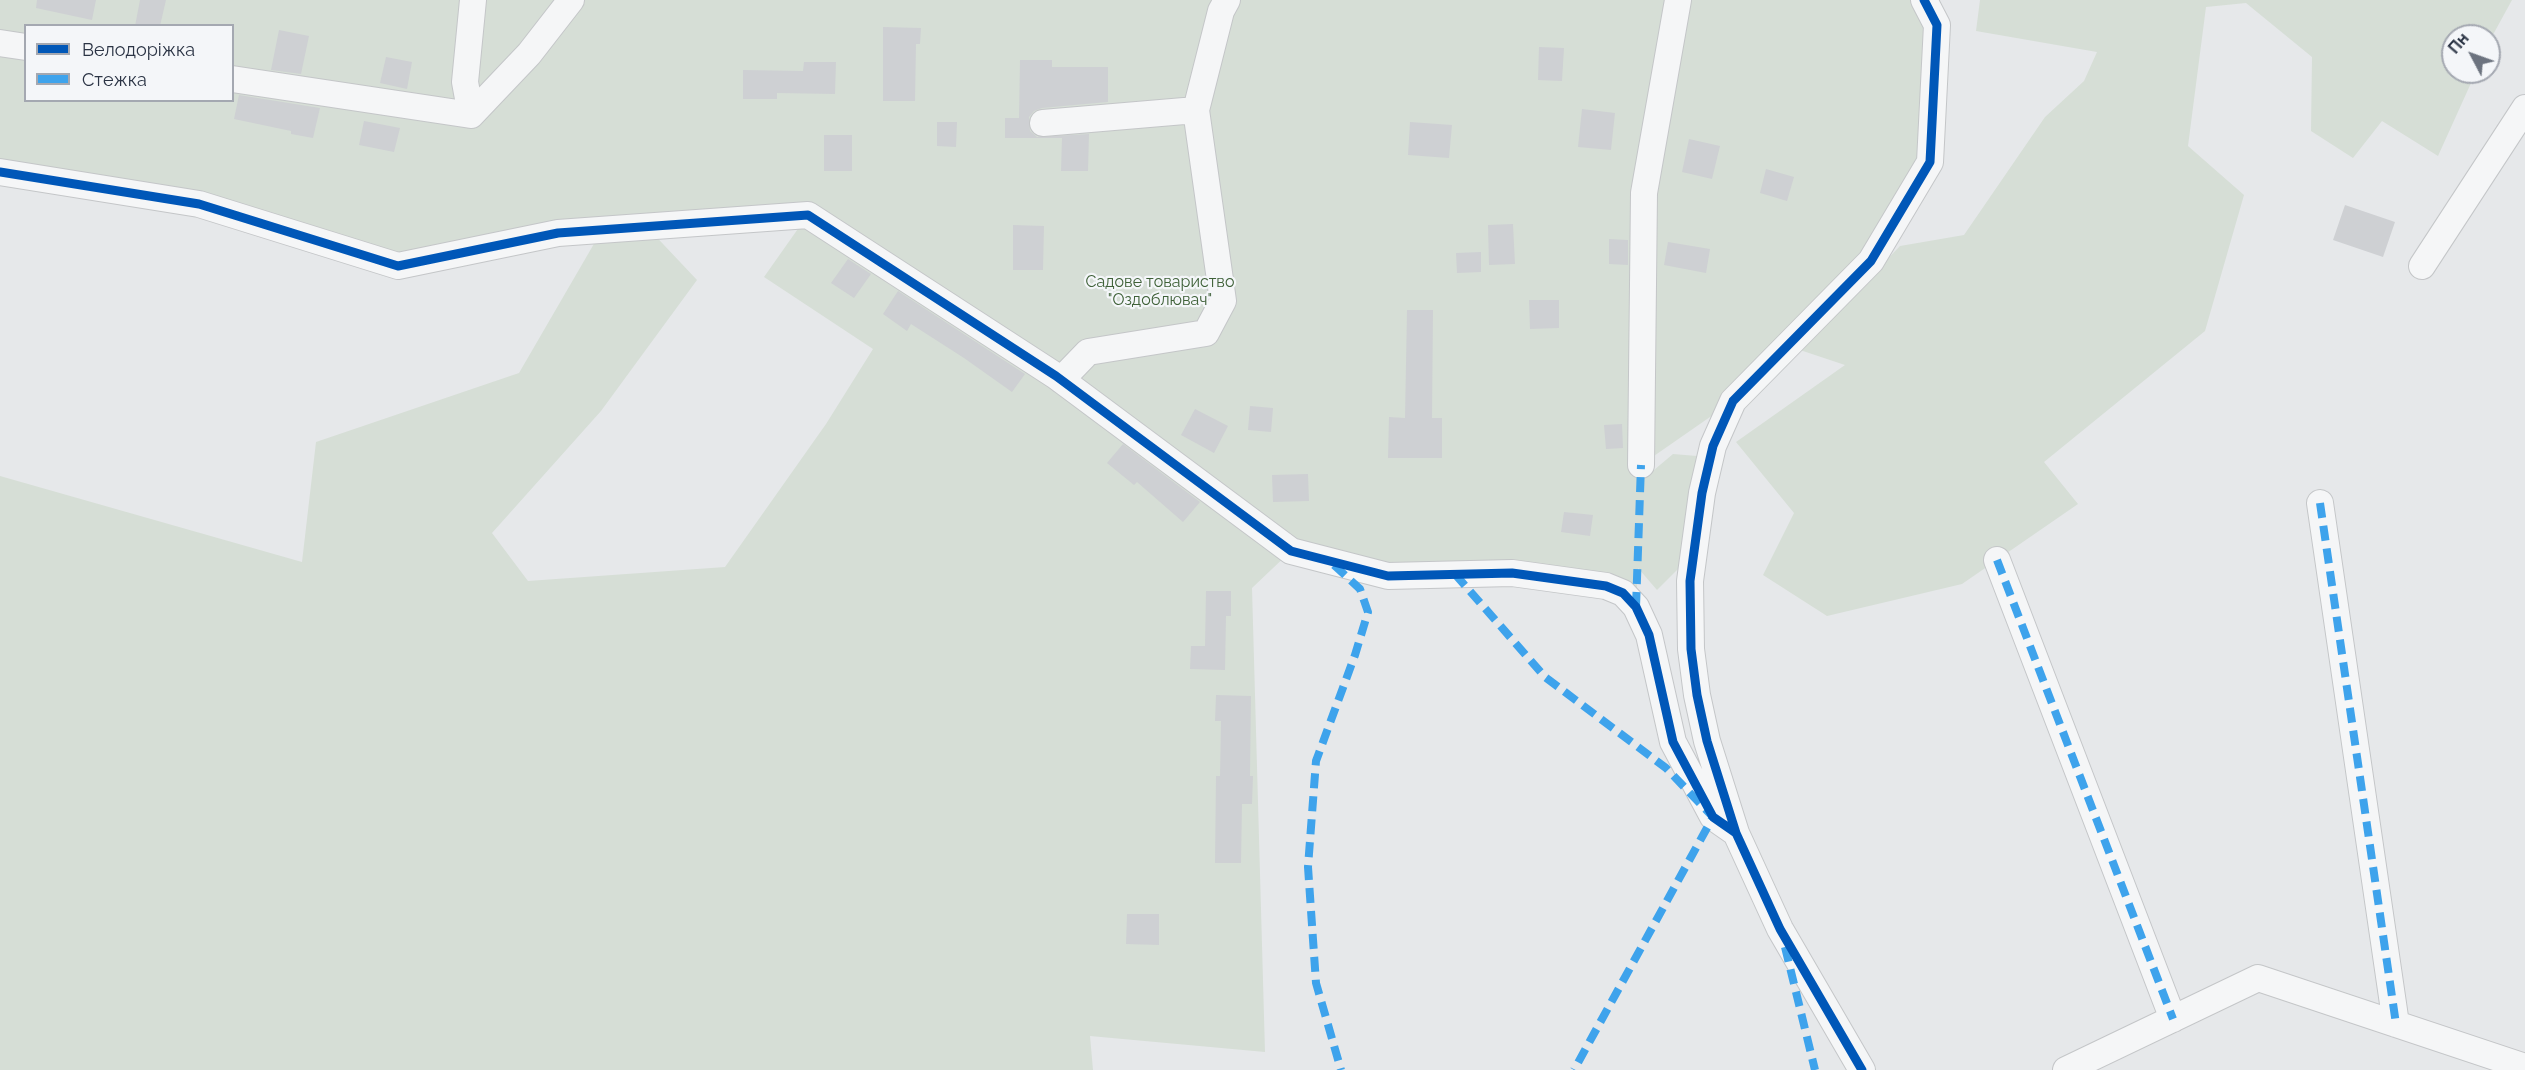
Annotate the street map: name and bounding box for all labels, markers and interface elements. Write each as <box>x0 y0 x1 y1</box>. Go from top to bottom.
legend <box>24 24 234 102</box>
north arrow <box>2441 24 2501 84</box>
text: Пн <box>2444 29 2473 57</box>
text: Велодоріжка <box>82 39 195 60</box>
text: Стежка <box>82 69 147 90</box>
park label: Садове товариство "Оздоблювач" <box>1086 272 1234 310</box>

